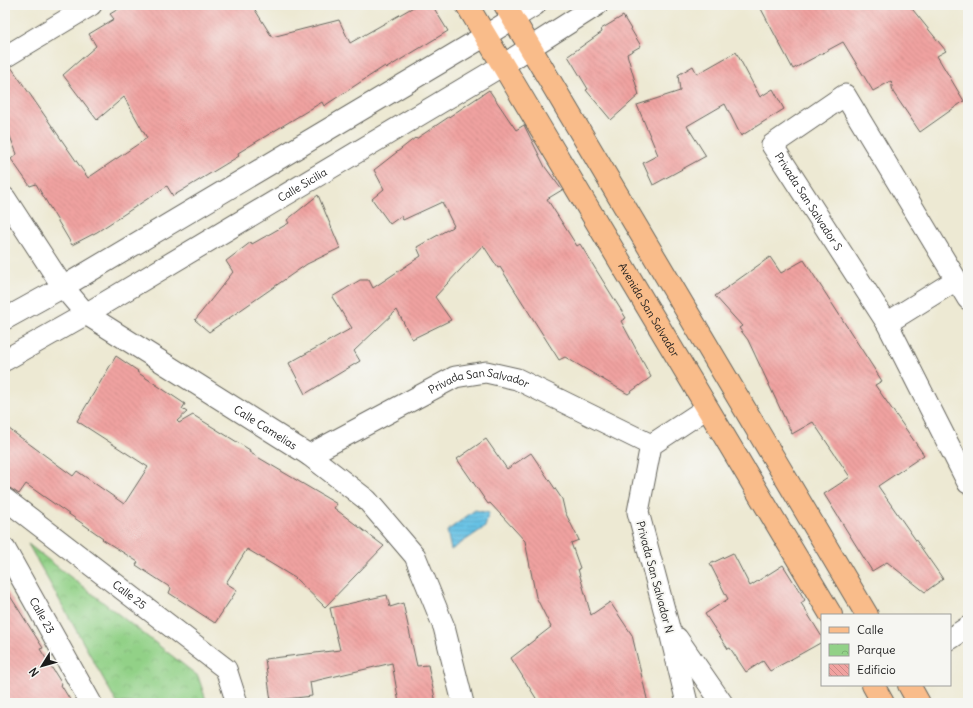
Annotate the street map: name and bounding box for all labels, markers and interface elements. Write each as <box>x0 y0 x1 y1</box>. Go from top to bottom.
street label: Privada San Salvador S <box>772 150 845 253</box>
street label: Calle Sicilia <box>275 165 329 205</box>
street label: Avenida San Salvador <box>615 260 683 360</box>
street label: Privada San Salvador <box>426 365 532 397</box>
street label: Calle Camelias <box>231 402 300 453</box>
street label: Privada San Salvador N <box>633 519 677 635</box>
street label: Calle 25 <box>110 577 149 612</box>
street label: Calle 23 <box>26 595 58 636</box>
legend <box>821 614 951 686</box>
text: Calle <box>857 622 884 637</box>
text: Parque <box>857 642 896 657</box>
north arrow <box>22 646 62 686</box>
text: Edificio <box>857 662 896 677</box>
text: N <box>26 665 42 679</box>

